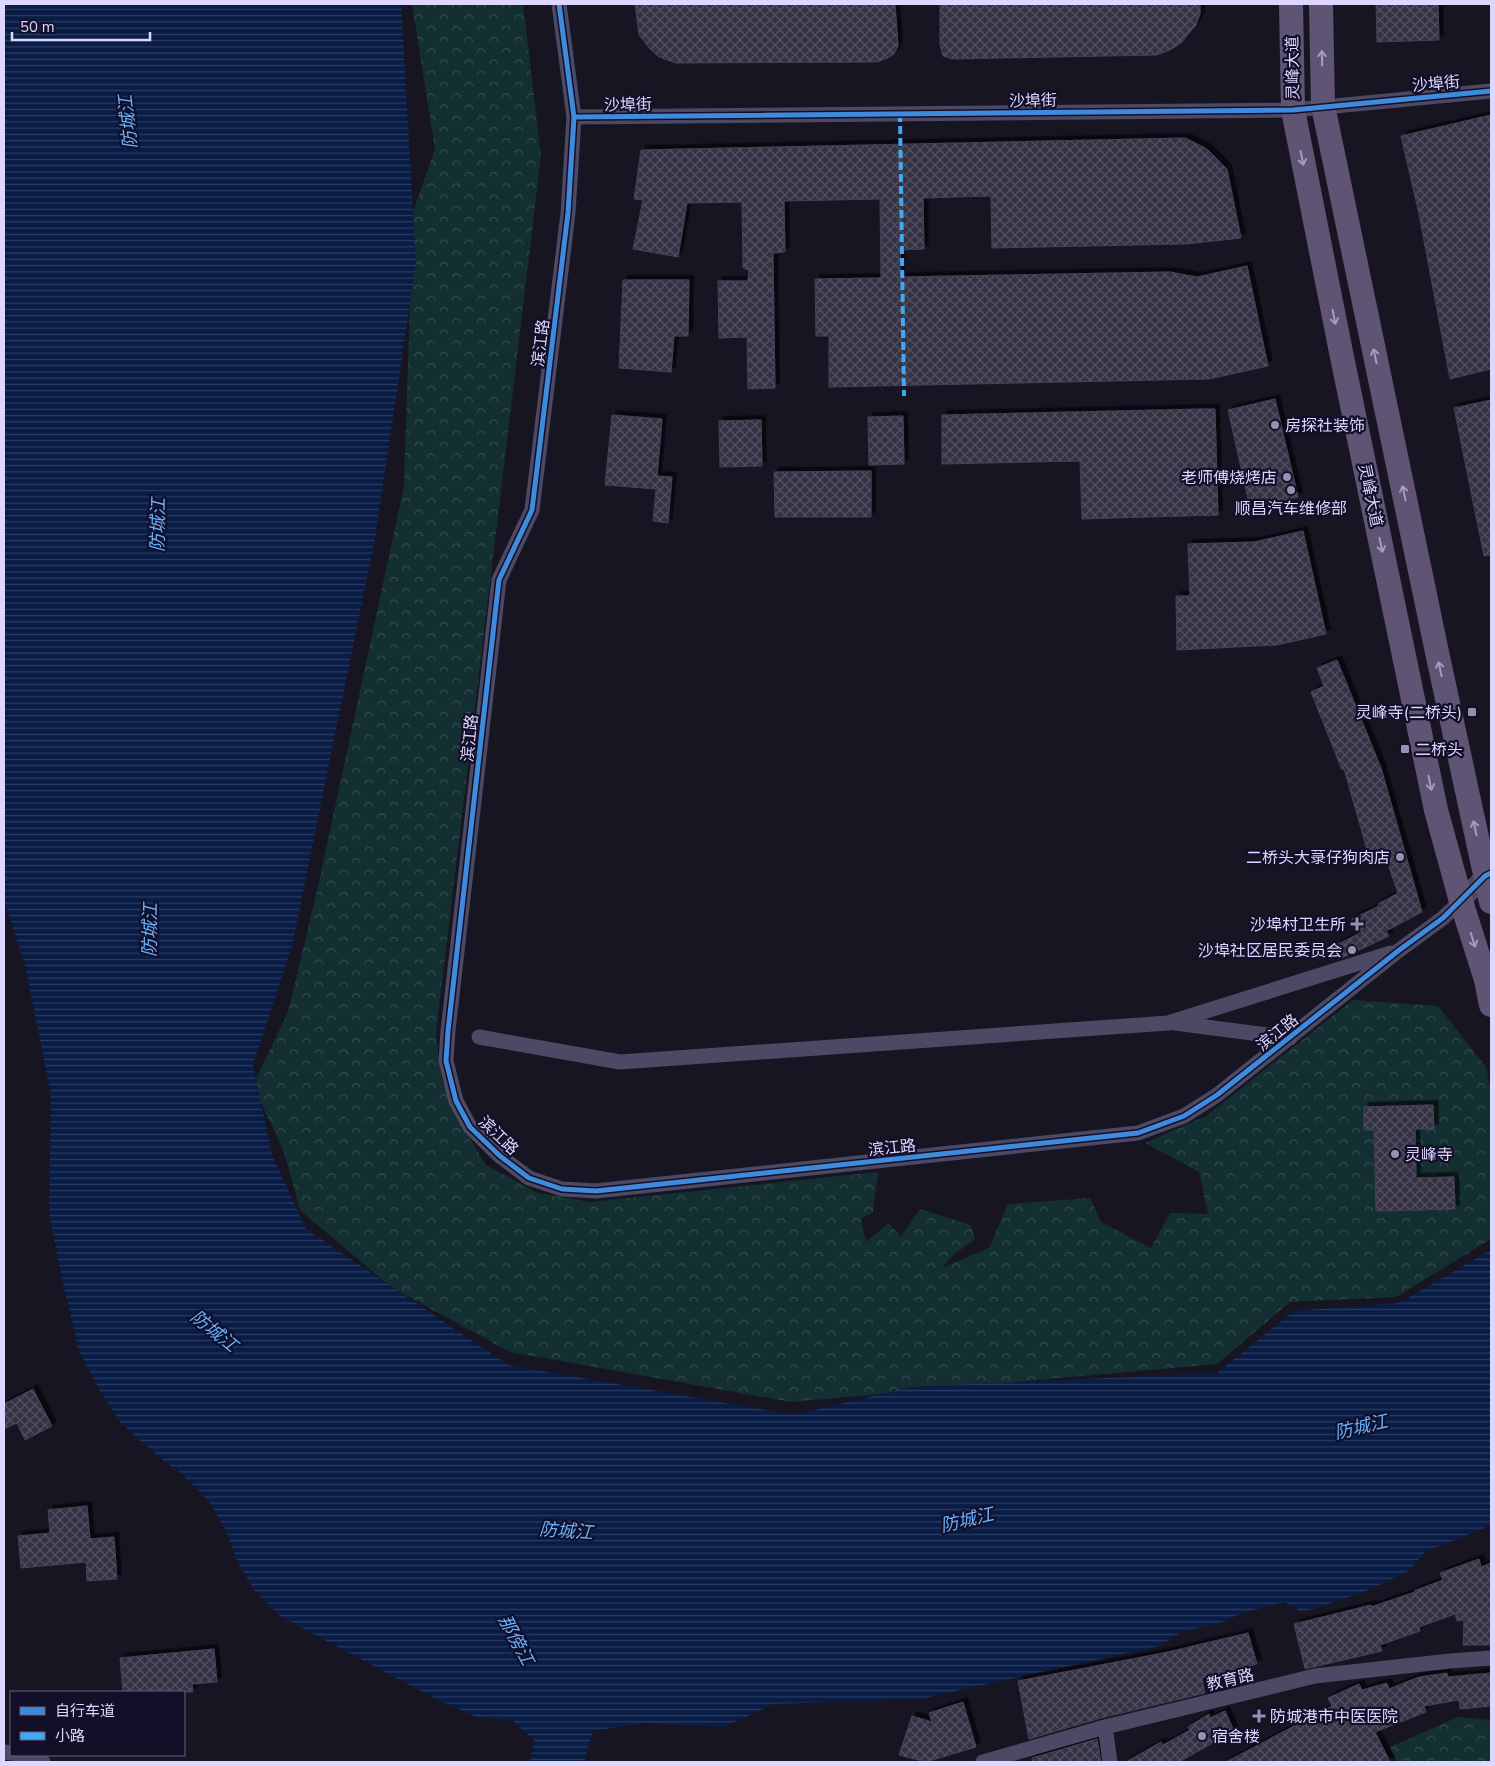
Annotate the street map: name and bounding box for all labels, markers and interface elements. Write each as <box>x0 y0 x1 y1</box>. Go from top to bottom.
scale bar <box>12 10 150 42</box>
text: 50 m <box>20 17 55 37</box>
street label: 灵峰大道 <box>1281 36 1305 100</box>
one-way arrow <box>1317 50 1327 66</box>
street label: 沙埠街 <box>1411 71 1461 97</box>
street label: 沙埠街 <box>1009 90 1057 112</box>
water label: 防城江 <box>113 92 143 150</box>
street label: 沙埠街 <box>604 94 652 116</box>
one-way arrow <box>1298 149 1308 165</box>
one-way arrow <box>1330 309 1339 325</box>
street label: 滨江路 <box>527 318 555 368</box>
one-way arrow <box>1370 348 1379 364</box>
place label: 房探社装饰 <box>1285 415 1365 437</box>
marker: 房探社装饰 <box>1269 419 1281 431</box>
street label: 灵峰大道 <box>1353 462 1387 529</box>
place label: 老师傅烧烤店 <box>1181 467 1277 489</box>
marker: 老师傅烧烤店 <box>1281 471 1293 483</box>
marker: 顺昌汽车维修部 <box>1285 484 1297 496</box>
one-way arrow <box>1398 485 1408 501</box>
water label: 防城江 <box>146 496 171 552</box>
place label: 顺昌汽车维修部 <box>1235 498 1347 520</box>
one-way arrow <box>1377 536 1386 552</box>
one-way arrow <box>1435 662 1445 678</box>
place label: 灵峰寺(二桥头) <box>1356 702 1462 724</box>
marker: 灵峰寺(二桥头) <box>1466 706 1478 718</box>
street label: 滨江路 <box>457 713 483 763</box>
place label: 二桥头 <box>1415 739 1463 761</box>
marker: 二桥头 <box>1399 743 1411 755</box>
one-way arrow <box>1426 774 1436 790</box>
one-way arrow <box>1470 820 1479 836</box>
place label: 二桥头大菉仔狗肉店 <box>1246 847 1390 869</box>
marker: 二桥头大菉仔狗肉店 <box>1394 851 1406 863</box>
water label: 防城江 <box>138 901 163 957</box>
place label: 沙埠村卫生所 <box>1250 914 1346 936</box>
marker: 沙埠村卫生所 <box>1350 917 1364 931</box>
one-way arrow <box>1469 932 1479 948</box>
place label: 沙埠社区居民委员会 <box>1198 940 1342 962</box>
marker: 沙埠社区居民委员会 <box>1346 944 1358 956</box>
street label: 滨江路 <box>1252 1009 1303 1056</box>
street label: 滨江路 <box>473 1111 523 1160</box>
street label: 滨江路 <box>867 1135 917 1161</box>
place label: 灵峰寺 <box>1405 1144 1453 1166</box>
marker: 灵峰寺 <box>1389 1148 1401 1160</box>
water label: 防城江 <box>185 1305 244 1359</box>
water label: 防城江 <box>1332 1409 1392 1445</box>
water label: 防城江 <box>938 1502 998 1538</box>
water label: 防城江 <box>538 1517 596 1545</box>
water label: 那傍江 <box>493 1611 540 1671</box>
street label: 教育路 <box>1204 1664 1256 1696</box>
legend <box>10 1691 185 1756</box>
text: 自行车道 <box>55 1701 115 1721</box>
place label: 防城港市中医医院 <box>1270 1706 1398 1728</box>
marker: 防城港市中医医院 <box>1252 1709 1266 1723</box>
text: 小路 <box>55 1726 85 1746</box>
place label: 宿舍楼 <box>1212 1726 1260 1748</box>
marker: 宿舍楼 <box>1196 1730 1208 1742</box>

